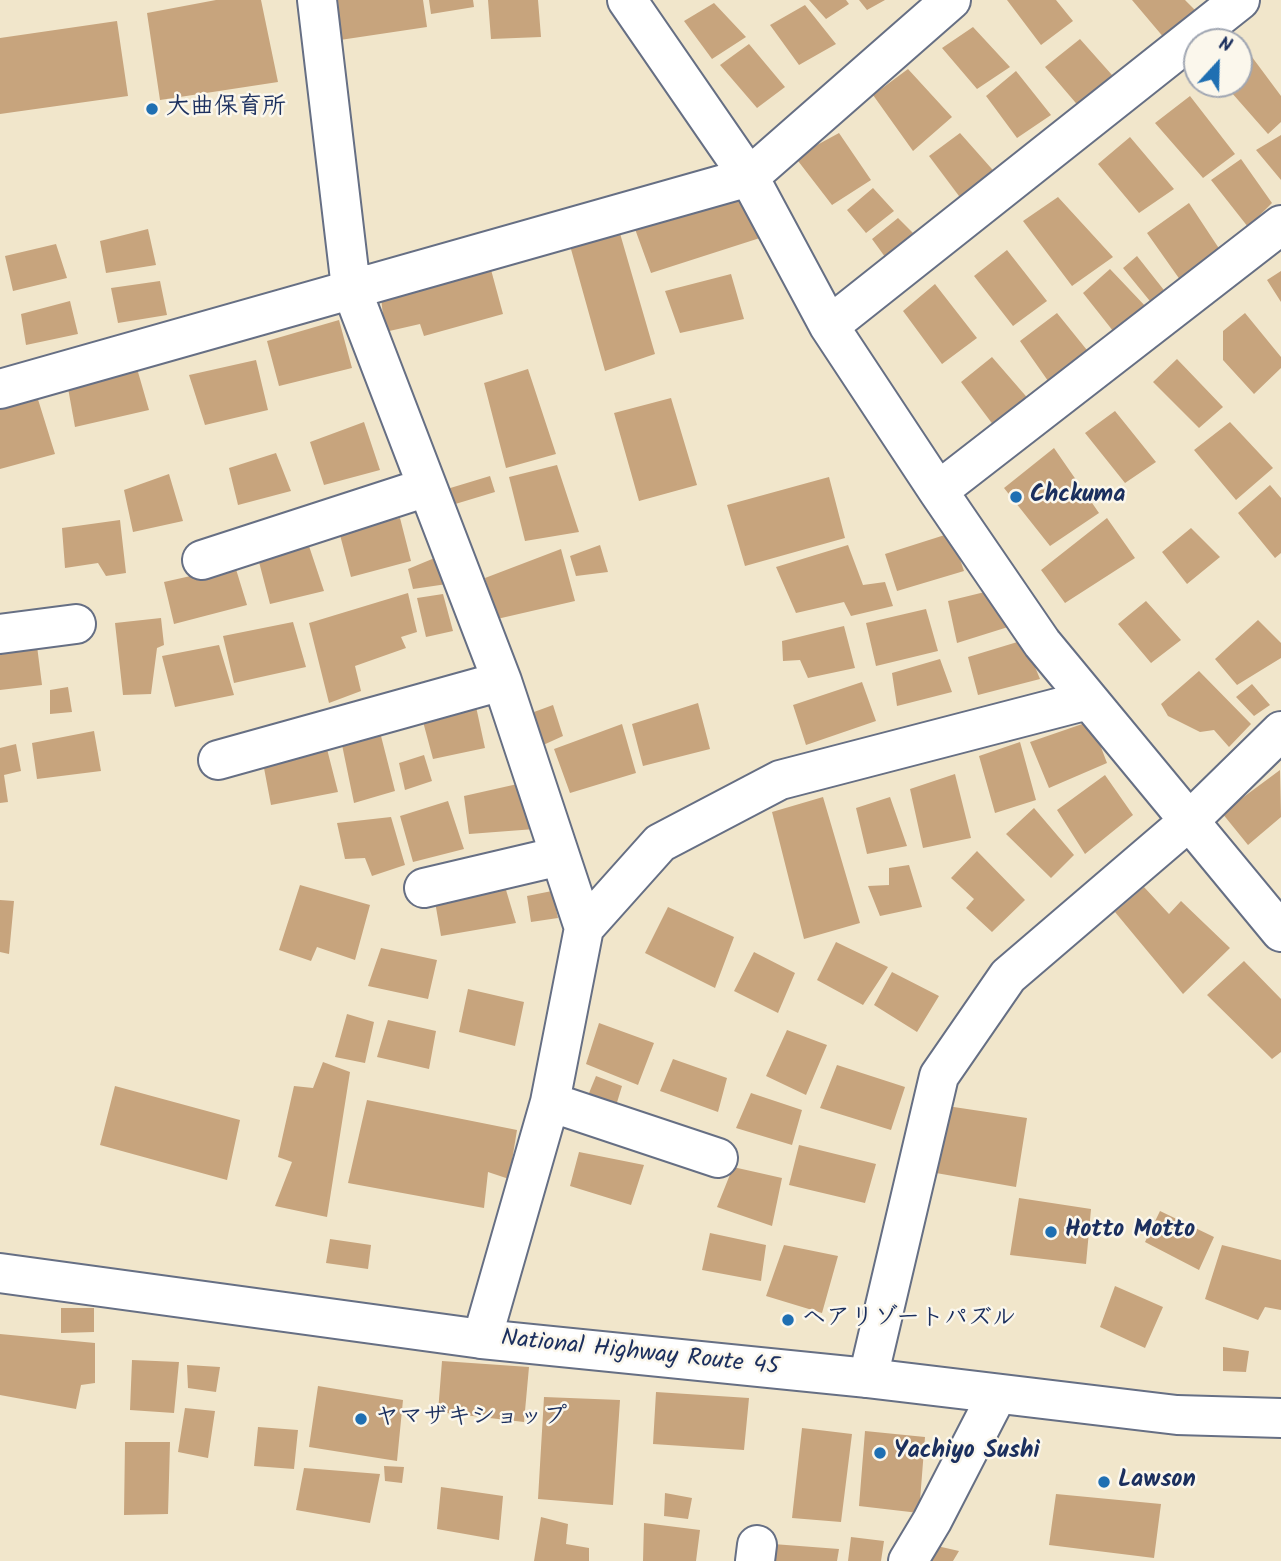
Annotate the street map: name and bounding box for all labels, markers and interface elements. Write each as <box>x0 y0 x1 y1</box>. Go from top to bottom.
north arrow <box>1183 28 1253 98</box>
text: N <box>1214 29 1236 62</box>
place label: 大曲保育所 <box>166 95 286 123</box>
marker: 大曲保育所 <box>144 101 160 117</box>
place label: Chckuma <box>1030 483 1125 511</box>
marker: Chckuma <box>1008 489 1024 505</box>
place label: Hotto Motto <box>1065 1218 1195 1246</box>
marker: Hotto Motto <box>1043 1224 1059 1240</box>
place label: ヘアリゾートパズル <box>802 1306 1016 1334</box>
marker: ヘアリゾートパズル <box>780 1312 796 1328</box>
street label: National Highway Route 45 <box>499 1326 781 1384</box>
place label: ヤマザキショップ <box>375 1405 567 1433</box>
marker: ヤマザキショップ <box>353 1411 369 1427</box>
place label: Yachiyo Sushi <box>894 1439 1040 1467</box>
marker: Yachiyo Sushi <box>872 1445 888 1461</box>
place label: Lawson <box>1118 1468 1196 1496</box>
marker: Lawson <box>1096 1474 1112 1490</box>

